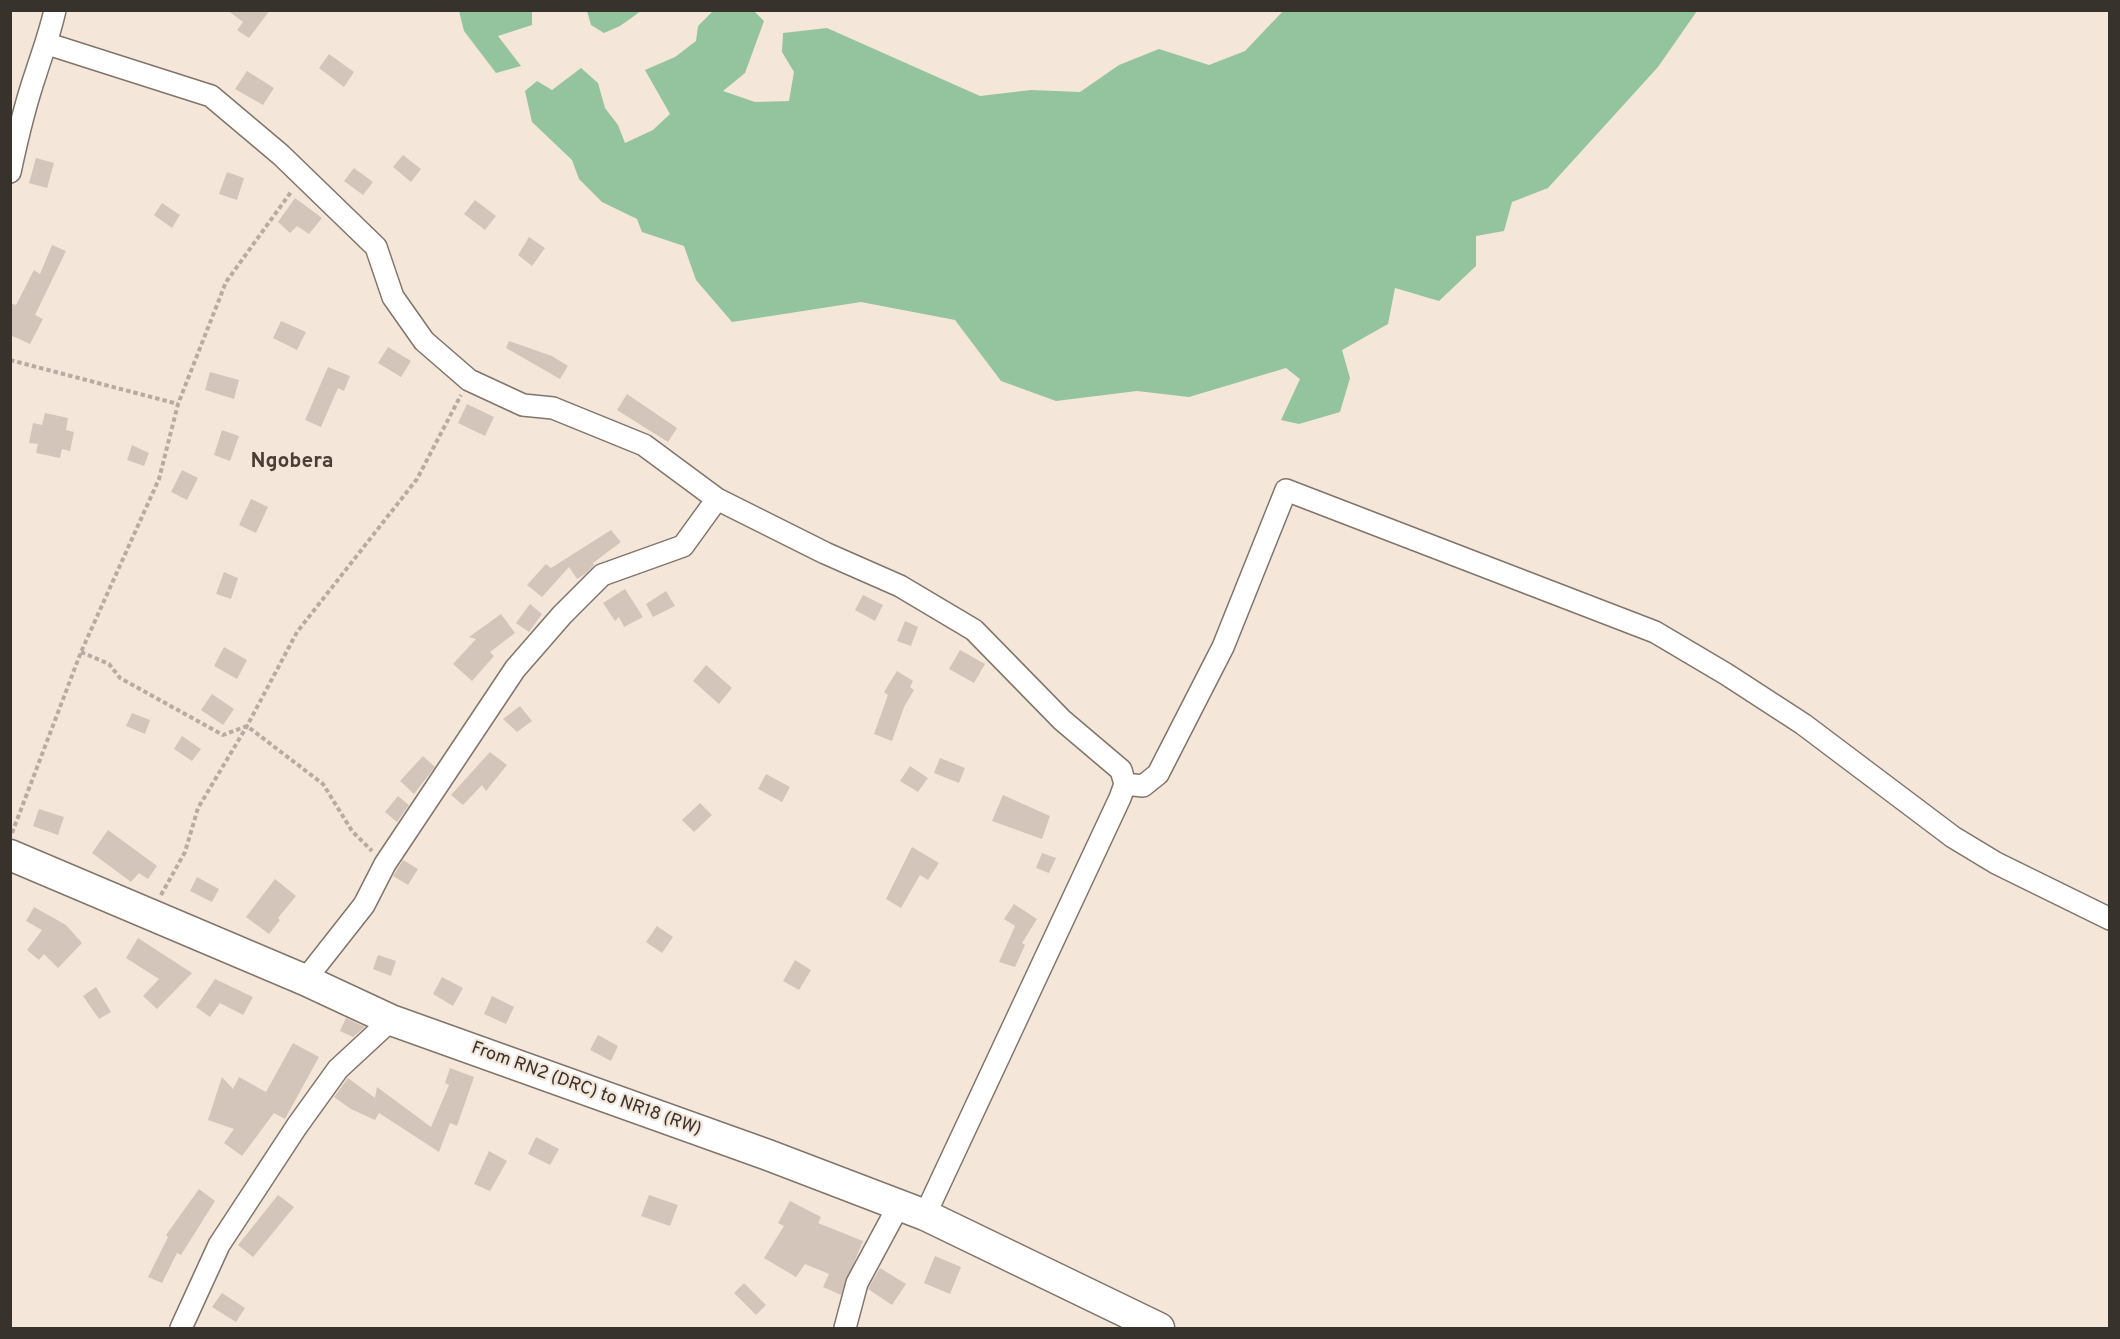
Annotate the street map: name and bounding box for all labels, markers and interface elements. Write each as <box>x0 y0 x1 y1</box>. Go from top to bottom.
district label: Ngobera <box>250 450 334 476</box>
street label: From RN2 (DRC) to NR18 (RW) <box>468 1038 704 1142</box>

